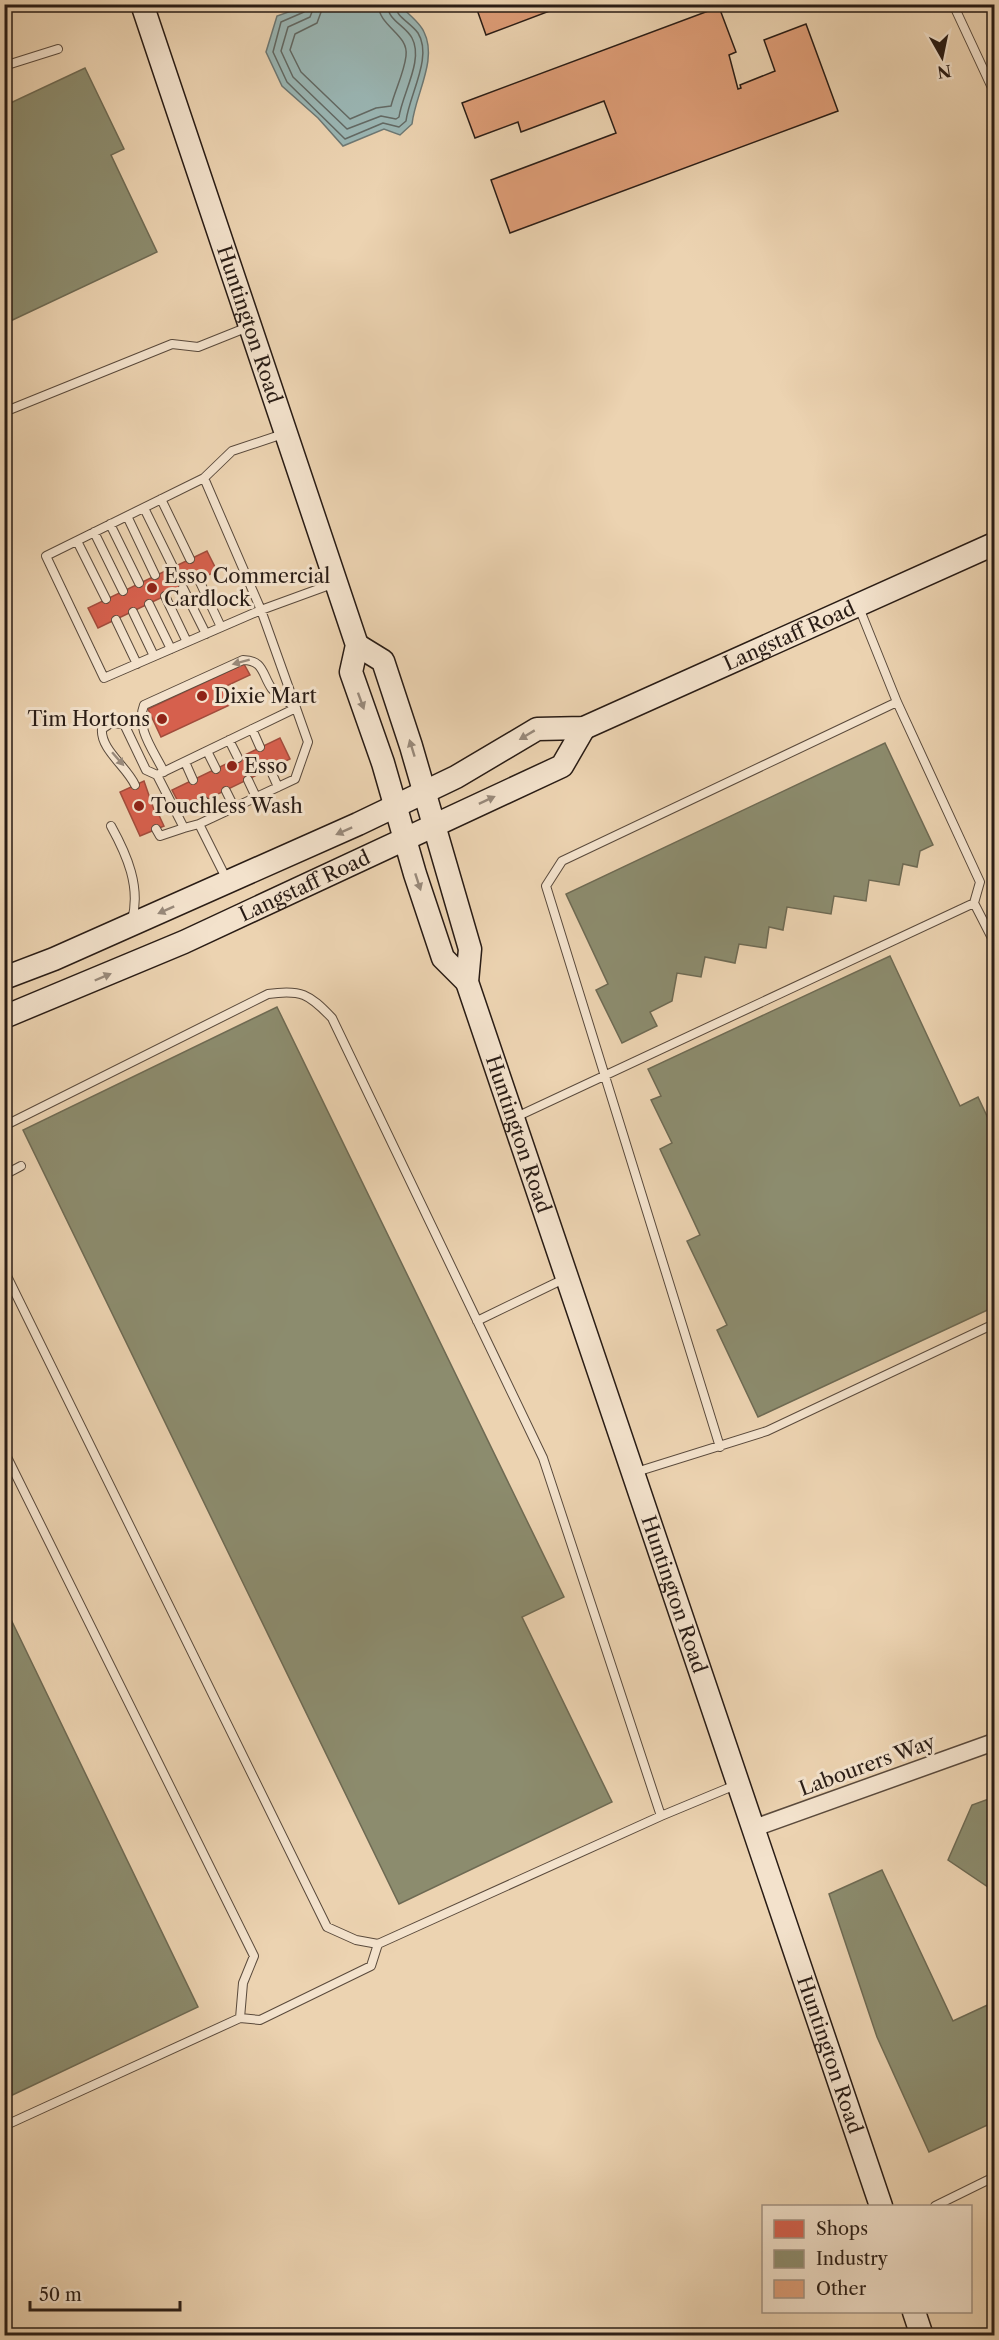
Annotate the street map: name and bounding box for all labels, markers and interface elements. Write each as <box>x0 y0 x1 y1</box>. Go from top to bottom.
north arrow <box>912 27 972 87</box>
text: N <box>936 61 953 83</box>
street label: Huntington Road <box>212 243 287 406</box>
place label: Esso Commercial Cardlock <box>164 564 330 611</box>
marker: Esso Commercial Cardlock <box>145 581 159 595</box>
street label: Langstaff Road <box>720 596 859 676</box>
one-way arrow <box>232 658 250 668</box>
place label: Dixie Mart <box>214 684 317 708</box>
marker: Dixie Mart <box>195 689 209 703</box>
one-way arrow <box>357 692 367 710</box>
place label: Tim Hortons <box>27 707 150 731</box>
marker: Tim Hortons <box>155 712 169 726</box>
one-way arrow <box>519 729 535 740</box>
one-way arrow <box>407 739 416 757</box>
one-way arrow <box>111 751 125 766</box>
place label: Esso <box>244 754 287 778</box>
marker: Esso <box>225 759 239 773</box>
place label: Touchless Wash <box>151 794 303 818</box>
one-way arrow <box>479 795 497 805</box>
marker: Touchless Wash <box>132 799 146 813</box>
one-way arrow <box>334 826 352 836</box>
street label: Langstaff Road <box>235 845 374 927</box>
one-way arrow <box>413 873 423 891</box>
one-way arrow <box>156 905 174 915</box>
one-way arrow <box>94 972 112 982</box>
street label: Huntington Road <box>481 1052 556 1216</box>
street label: Huntington Road <box>636 1513 712 1676</box>
street label: Labourers Way <box>796 1729 939 1801</box>
street label: Huntington Road <box>792 1973 868 2137</box>
legend <box>762 2205 972 2313</box>
text: Shops <box>816 2218 868 2240</box>
text: Industry <box>816 2248 889 2270</box>
scale bar <box>30 2274 180 2312</box>
text: Other <box>816 2278 867 2300</box>
text: 50 m <box>39 2284 82 2306</box>

